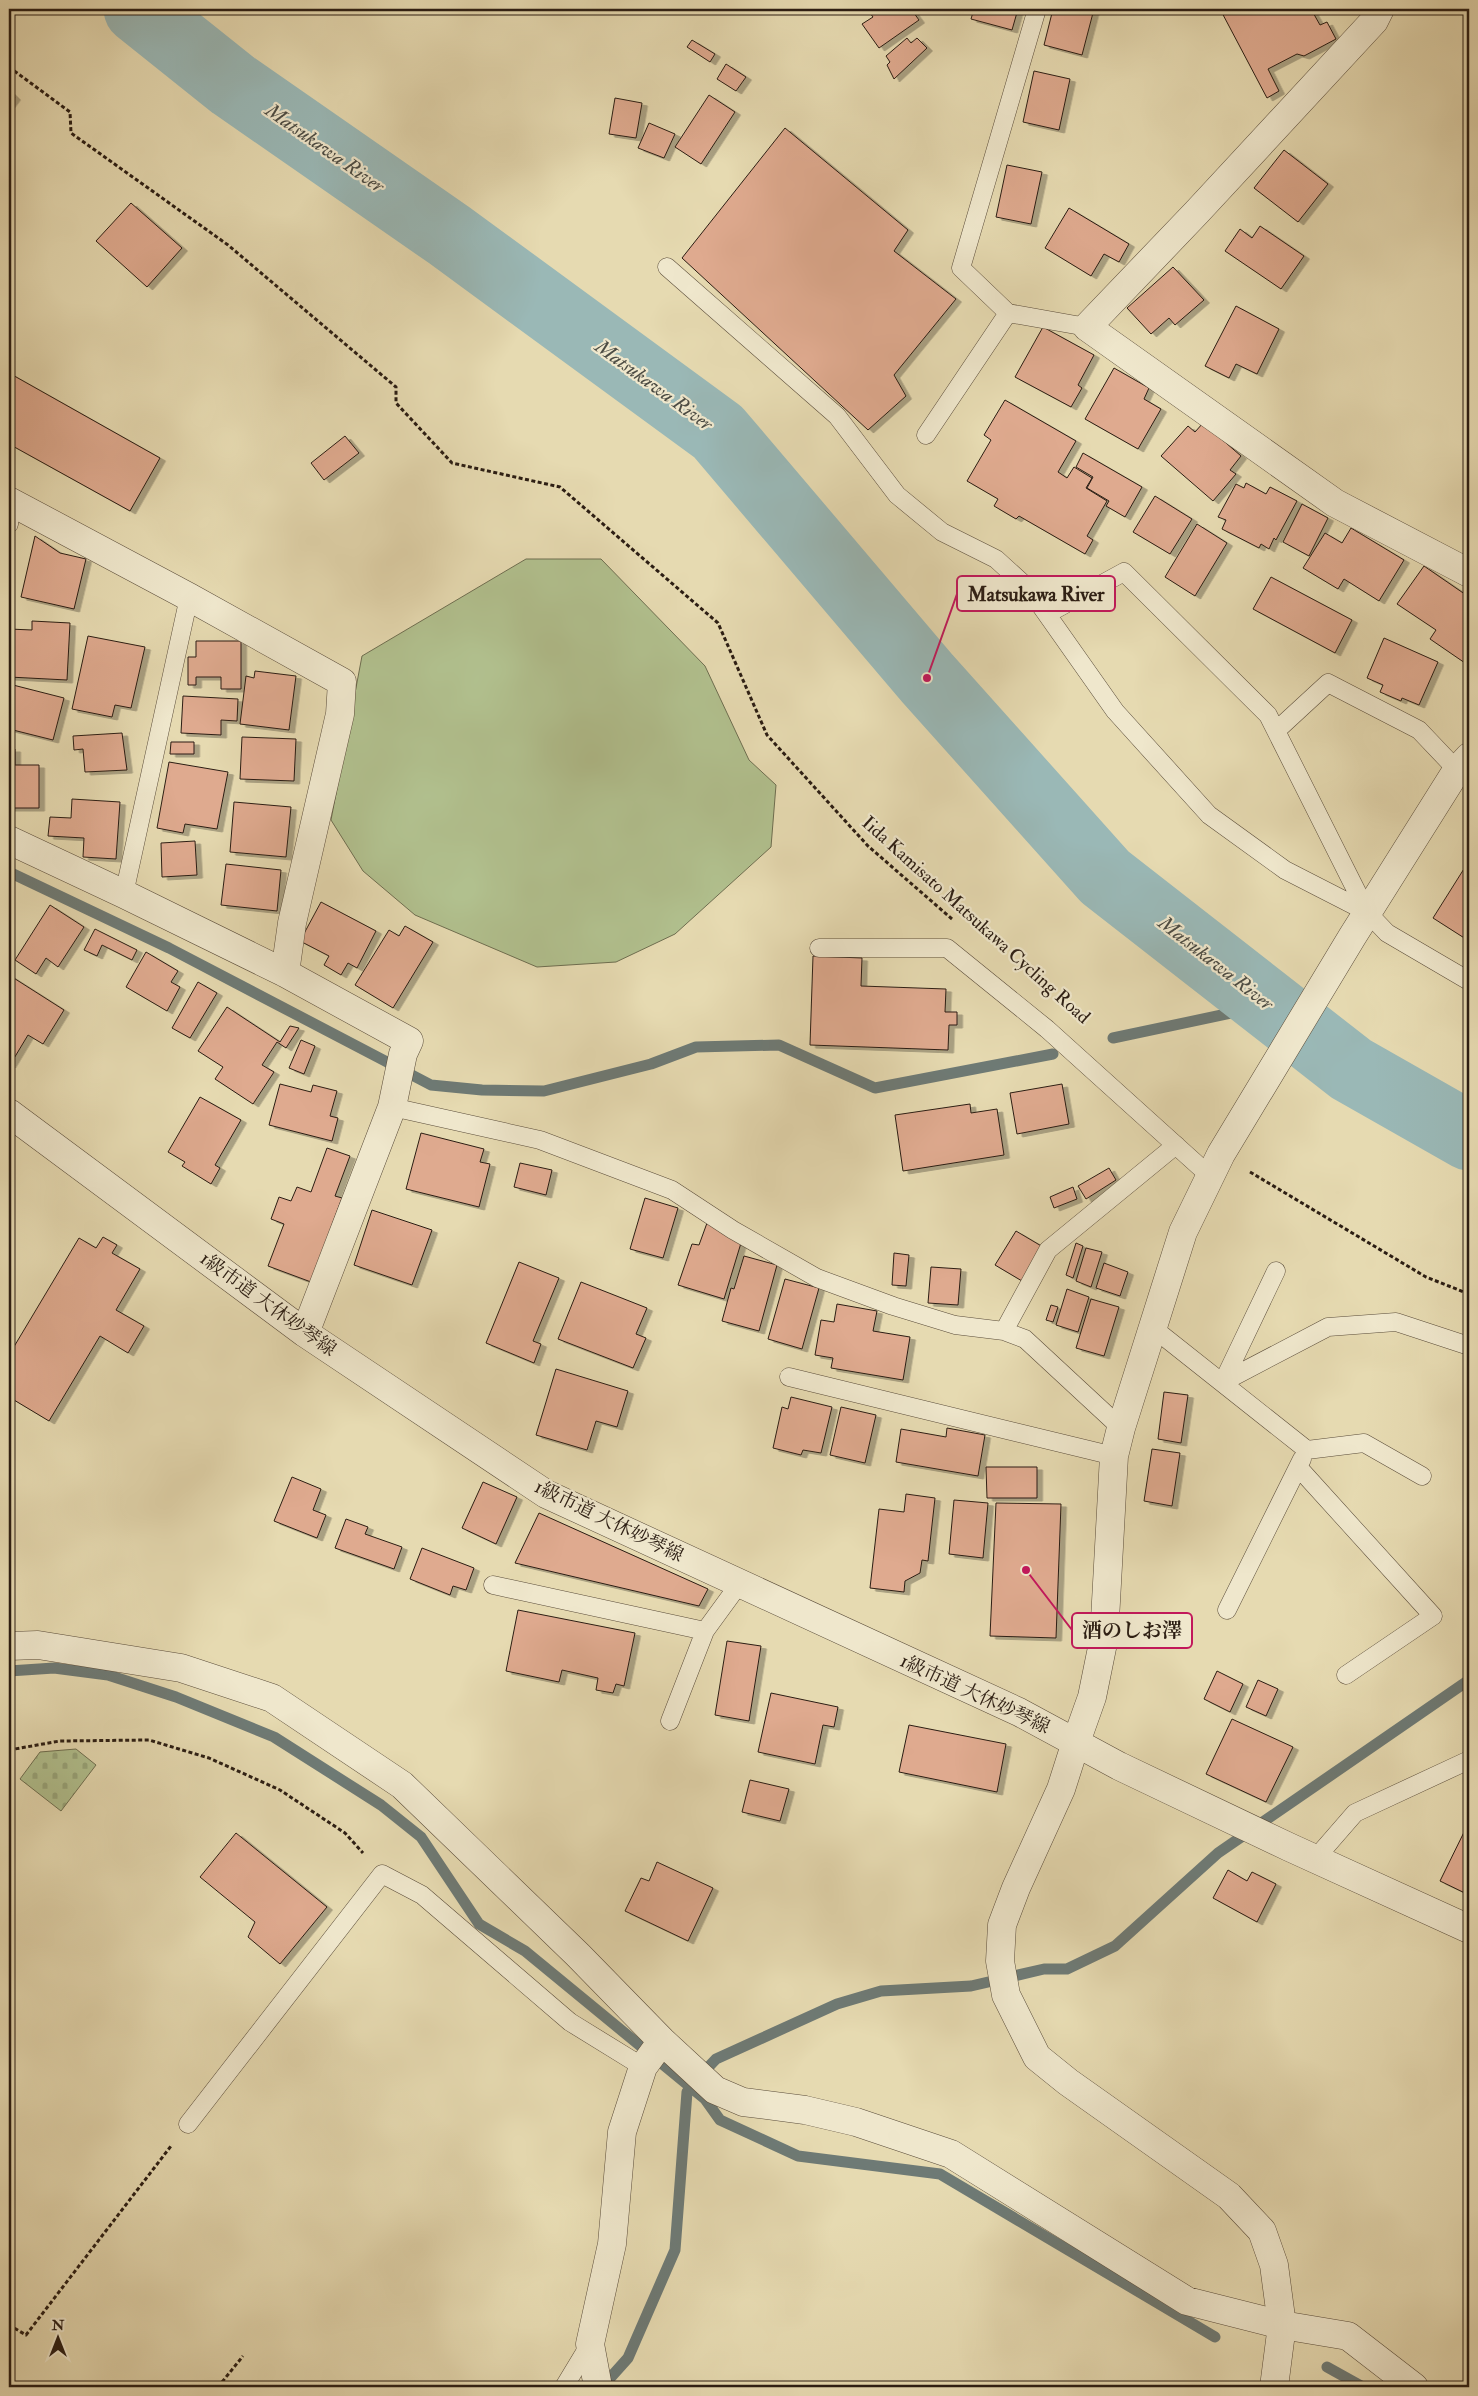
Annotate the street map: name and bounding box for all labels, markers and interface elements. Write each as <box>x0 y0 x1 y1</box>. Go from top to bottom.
water label: Matsukawa River <box>260 97 391 199</box>
water label: Matsukawa River <box>589 333 719 437</box>
callout: Matsukawa River <box>957 576 1115 611</box>
text: Matsukawa River <box>966 582 1105 607</box>
street label: Iida Kamisato Matsukawa Cycling Road <box>857 811 1096 1029</box>
water label: Matsukawa River <box>1153 910 1280 1017</box>
street label: 1級市道 大休妙琴線 <box>195 1246 341 1362</box>
street label: 1級市道 大休妙琴線 <box>531 1475 687 1567</box>
callout: 酒のしお澤 <box>1072 1613 1192 1648</box>
text: 酒のしお澤 <box>1082 1618 1182 1643</box>
street label: 1級市道 大休妙琴線 <box>896 1649 1054 1739</box>
north arrow <box>32 2314 82 2364</box>
text: N <box>51 2317 65 2334</box>

